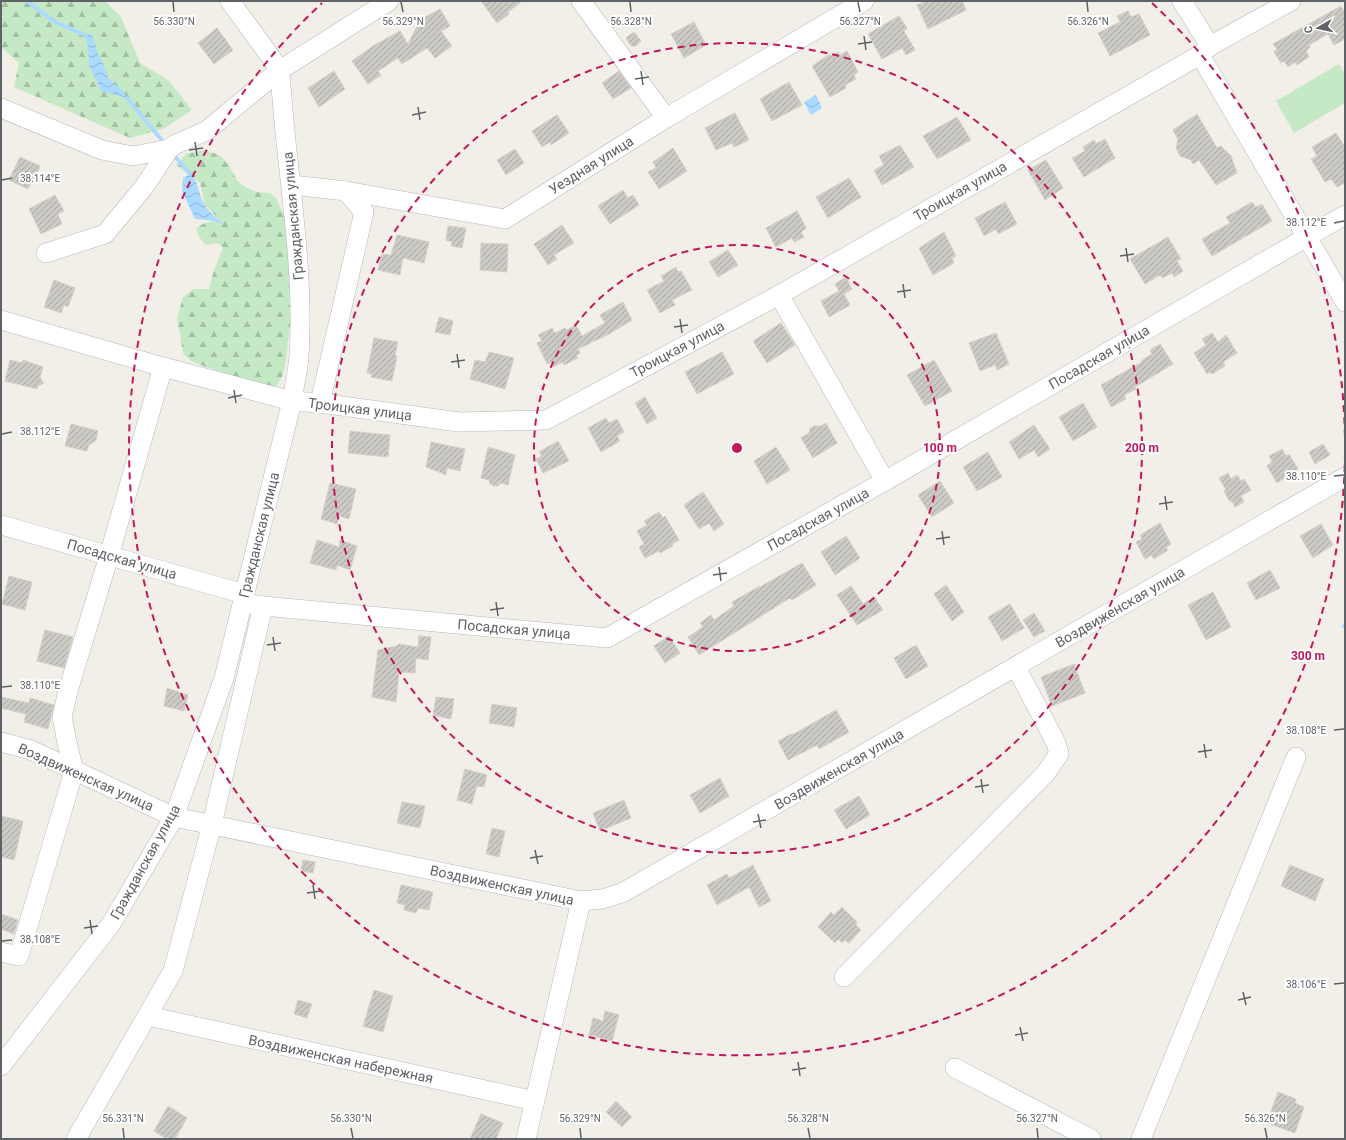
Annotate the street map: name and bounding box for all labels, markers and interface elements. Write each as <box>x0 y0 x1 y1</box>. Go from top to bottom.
north arrow <box>1298 8 1338 48</box>
text: 56.330°N <box>153 16 195 27</box>
text: 56.329°N <box>382 16 424 27</box>
text: 56.328°N <box>610 16 652 27</box>
text: 56.327°N <box>839 16 881 27</box>
text: 56.326°N <box>1067 16 1109 27</box>
text: С <box>1302 25 1316 34</box>
street label: Уездная улица <box>546 133 636 197</box>
street label: Гражданская улица <box>279 151 307 281</box>
street label: Троицкая улица <box>911 158 1009 224</box>
text: 38.114°E <box>20 173 60 184</box>
text: 38.112°E <box>1286 217 1326 228</box>
street label: Троицкая улица <box>627 317 727 381</box>
street label: Посадская улица <box>1046 322 1152 392</box>
street label: Троицкая улица <box>307 395 413 423</box>
text: 38.112°E <box>20 426 60 437</box>
centre of rings <box>730 441 744 455</box>
text: 100 m <box>923 441 957 455</box>
text: 200 m <box>1125 441 1159 455</box>
street label: Гражданская улица <box>236 471 282 599</box>
text: 38.110°E <box>1286 471 1326 482</box>
street label: Посадская улица <box>765 484 871 554</box>
street label: Посадская улица <box>65 536 179 582</box>
street label: Воздвиженская улица <box>1053 563 1187 651</box>
street label: Посадская улица <box>457 616 571 642</box>
text: 300 m <box>1291 649 1325 663</box>
text: 38.110°E <box>20 680 60 691</box>
street label: Воздвиженская улица <box>772 725 906 813</box>
text: 38.108°E <box>1286 725 1326 736</box>
street label: Воздвиженская улица <box>16 740 156 814</box>
street label: Гражданская улица <box>107 802 183 922</box>
street label: Воздвиженская улица <box>429 862 575 908</box>
text: 38.108°E <box>20 934 60 945</box>
text: 38.106°E <box>1286 979 1326 990</box>
street label: Воздвиженская набережная <box>247 1032 435 1086</box>
text: 56.331°N <box>102 1113 144 1124</box>
text: 56.330°N <box>330 1113 372 1124</box>
text: 56.329°N <box>559 1113 601 1124</box>
text: 56.328°N <box>787 1113 829 1124</box>
text: 56.327°N <box>1016 1113 1058 1124</box>
text: 56.326°N <box>1244 1113 1286 1124</box>

